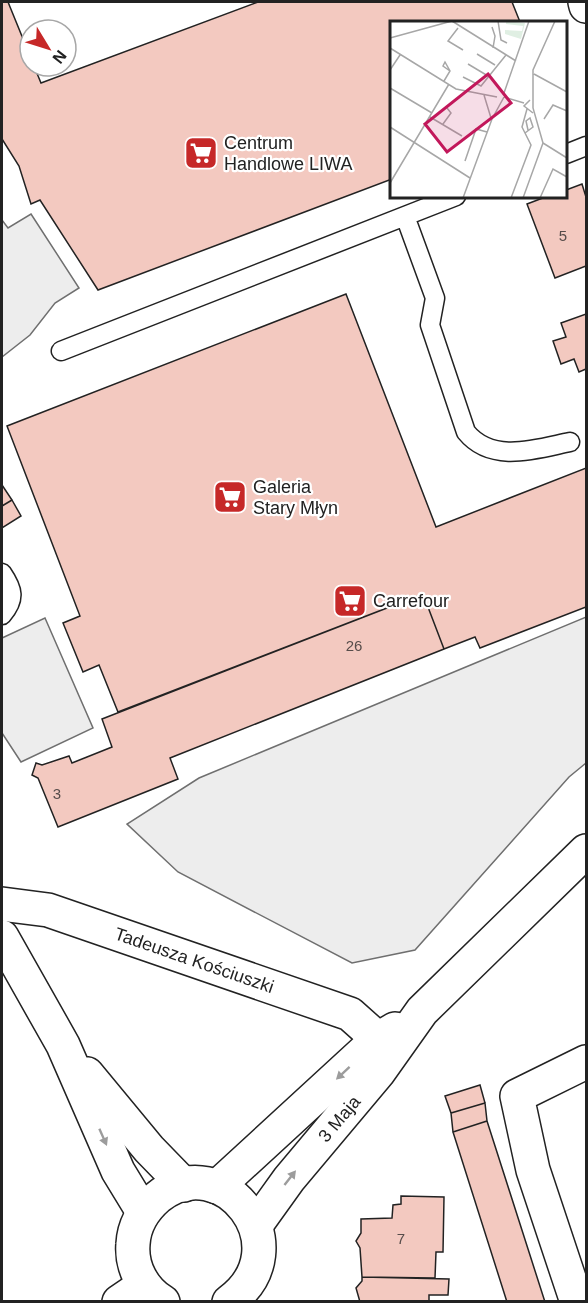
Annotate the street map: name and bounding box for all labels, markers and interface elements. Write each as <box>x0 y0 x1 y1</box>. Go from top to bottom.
north arrow <box>18 18 78 78</box>
inset map <box>390 21 567 198</box>
text: N <box>49 47 70 67</box>
place label: Centrum Handlowe LIWA <box>224 133 352 174</box>
supermarket icon: Centrum Handlowe LIWA <box>183 135 219 171</box>
house number: 5 <box>559 227 567 244</box>
place label: Galeria Stary Młyn <box>253 477 338 518</box>
supermarket icon: Galeria Stary Młyn <box>212 479 248 515</box>
supermarket icon: Carrefour <box>332 583 368 619</box>
place label: Carrefour <box>373 591 449 611</box>
house number: 26 <box>346 637 362 654</box>
house number: 3 <box>53 785 61 802</box>
street label: Tadeusza Kościuszki <box>112 924 276 997</box>
one-way arrow <box>336 1065 350 1079</box>
street label: 3 Maja <box>314 1091 365 1146</box>
one-way arrow <box>99 1129 108 1146</box>
one-way arrow <box>284 1171 296 1186</box>
house number: 7 <box>397 1230 405 1247</box>

